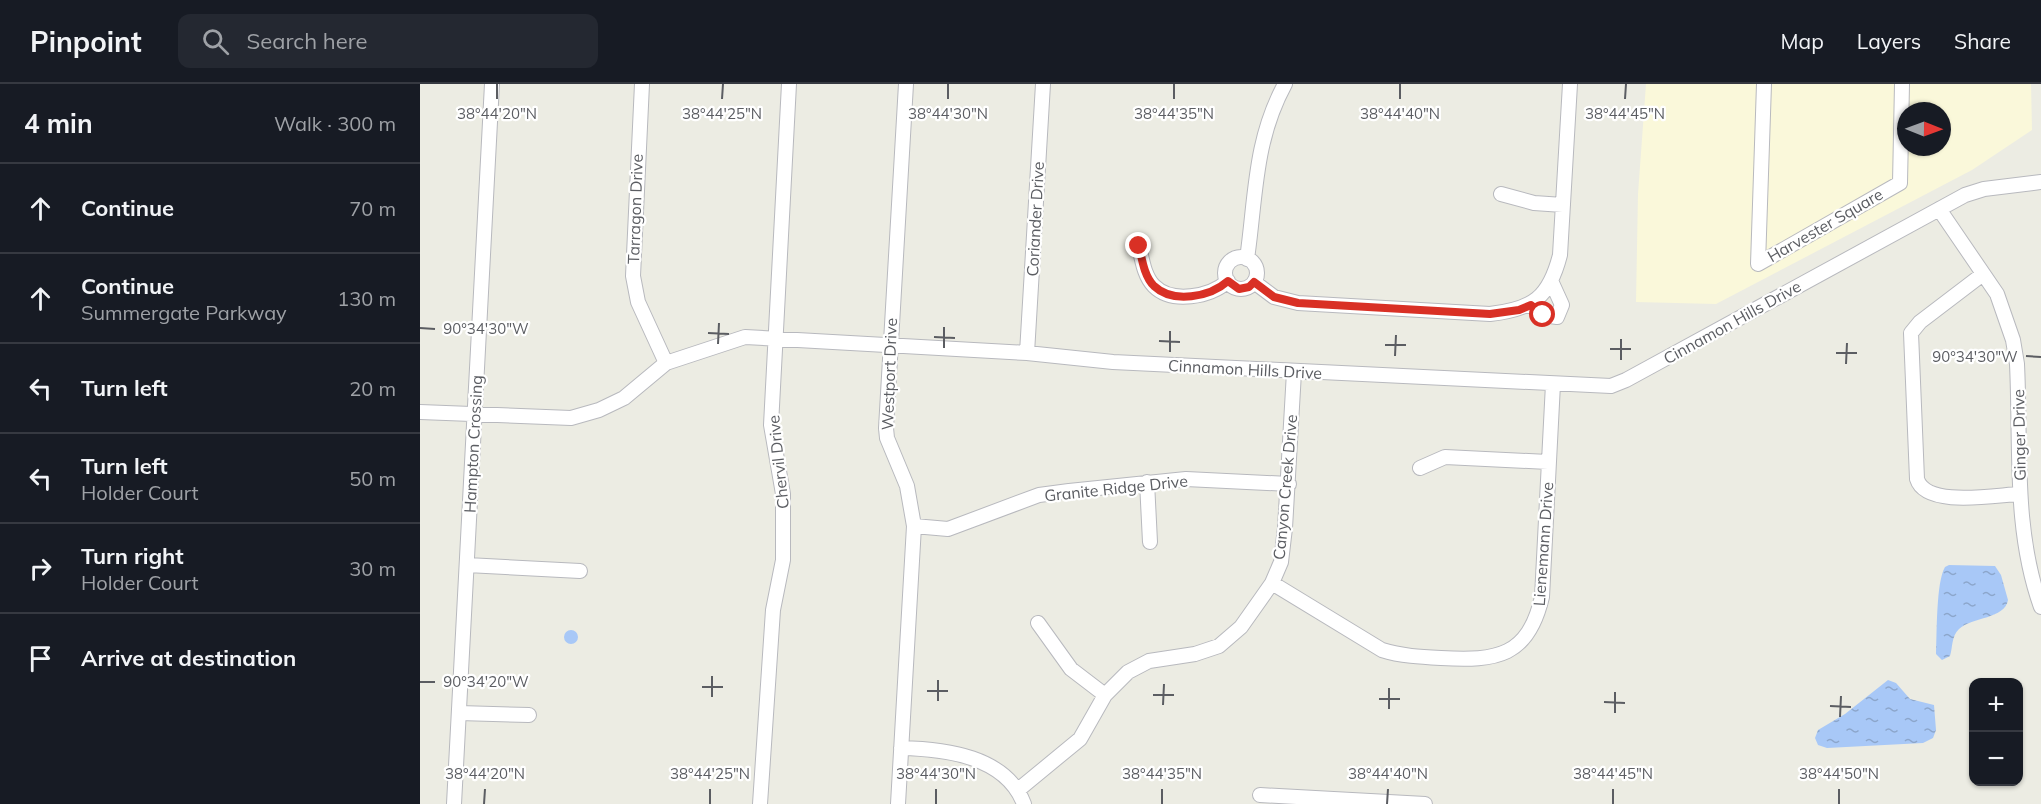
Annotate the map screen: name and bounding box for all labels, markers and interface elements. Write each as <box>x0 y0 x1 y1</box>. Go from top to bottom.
search box <box>178 14 598 68</box>
text: Pinpoint <box>30 24 142 59</box>
icon: search <box>199 25 232 58</box>
text: Search here <box>247 27 368 55</box>
text: Map <box>1781 28 1824 54</box>
text: Layers <box>1857 28 1921 54</box>
text: Share <box>1954 28 2011 54</box>
north arrow <box>1897 102 1951 156</box>
text: 38°44'20"N <box>457 104 537 123</box>
text: 38°44'25"N <box>682 104 762 123</box>
text: 38°44'30"N <box>908 104 988 123</box>
text: 38°44'35"N <box>1134 104 1214 123</box>
text: 38°44'40"N <box>1360 104 1440 123</box>
text: 38°44'45"N <box>1585 104 1665 123</box>
text: 4 min <box>24 107 93 140</box>
text: Walk · 300 m <box>274 111 396 136</box>
street label: Tarragon Drive <box>623 154 647 264</box>
street label: Coriander Drive <box>1022 161 1048 277</box>
street label: Harvester Square <box>1764 184 1886 266</box>
icon: ahead <box>24 192 57 225</box>
text: Continue <box>81 194 174 222</box>
text: 70 m <box>349 196 396 221</box>
route end <box>1125 232 1151 258</box>
text: Continue <box>81 272 174 300</box>
street label: Cinnamon Hills Drive <box>1660 276 1804 368</box>
icon: ahead <box>24 282 57 315</box>
text: 130 m <box>337 286 396 311</box>
text: Summergate Parkway <box>81 300 287 325</box>
route start <box>1529 301 1555 327</box>
street label: Westport Drive <box>877 317 901 431</box>
text: 90°34'30"W <box>443 319 529 338</box>
text: 90°34'30"W <box>1932 347 2018 366</box>
street label: Cinnamon Hills Drive <box>1167 355 1323 383</box>
icon: left <box>24 372 57 405</box>
text: Turn left <box>81 374 168 402</box>
street label: Hampton Crossing <box>459 375 487 513</box>
text: 20 m <box>349 376 396 401</box>
street label: Ginger Drive <box>2008 389 2030 481</box>
street label: Chervil Drive <box>763 414 793 510</box>
street label: Canyon Creek Drive <box>1269 414 1301 560</box>
text: Turn left <box>81 452 168 480</box>
icon: left <box>24 462 57 495</box>
text: 50 m <box>349 466 396 491</box>
street label: Granite Ridge Drive <box>1043 471 1189 505</box>
text: Holder Court <box>81 480 199 505</box>
street label: Lienemann Drive <box>1529 481 1557 607</box>
text: Turn right <box>81 542 184 570</box>
icon: right <box>24 552 57 585</box>
text: 30 m <box>349 556 396 581</box>
text: Holder Court <box>81 570 199 595</box>
icon: arrive <box>24 642 57 675</box>
text: Arrive at destination <box>81 644 296 672</box>
text: 90°34'20"W <box>443 672 529 691</box>
map controls <box>1969 678 2023 786</box>
button: + <box>1969 678 2023 732</box>
button: − <box>1969 732 2023 786</box>
text: 38°44'20"N <box>445 764 525 783</box>
text: 38°44'25"N <box>670 764 750 783</box>
text: 38°44'30"N <box>896 764 976 783</box>
text: 38°44'35"N <box>1122 764 1202 783</box>
text: 38°44'40"N <box>1348 764 1428 783</box>
text: 38°44'45"N <box>1573 764 1653 783</box>
text: 38°44'50"N <box>1799 764 1879 783</box>

